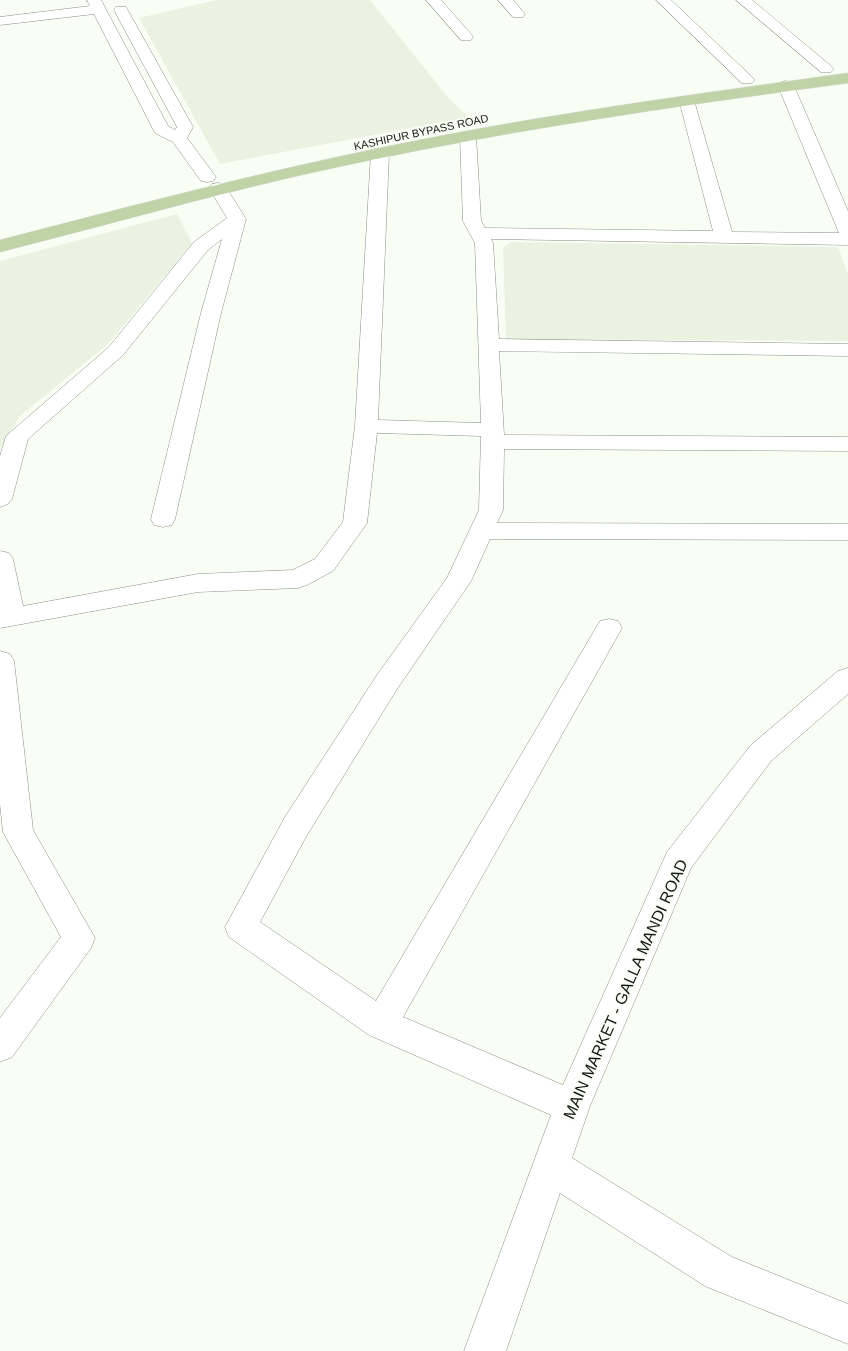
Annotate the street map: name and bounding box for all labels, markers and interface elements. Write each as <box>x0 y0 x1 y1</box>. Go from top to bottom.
street label: KASHIPUR BYPASS ROAD <box>353 112 489 152</box>
street label: MAIN MARKET - GALLA MANDI ROAD <box>560 857 691 1122</box>

